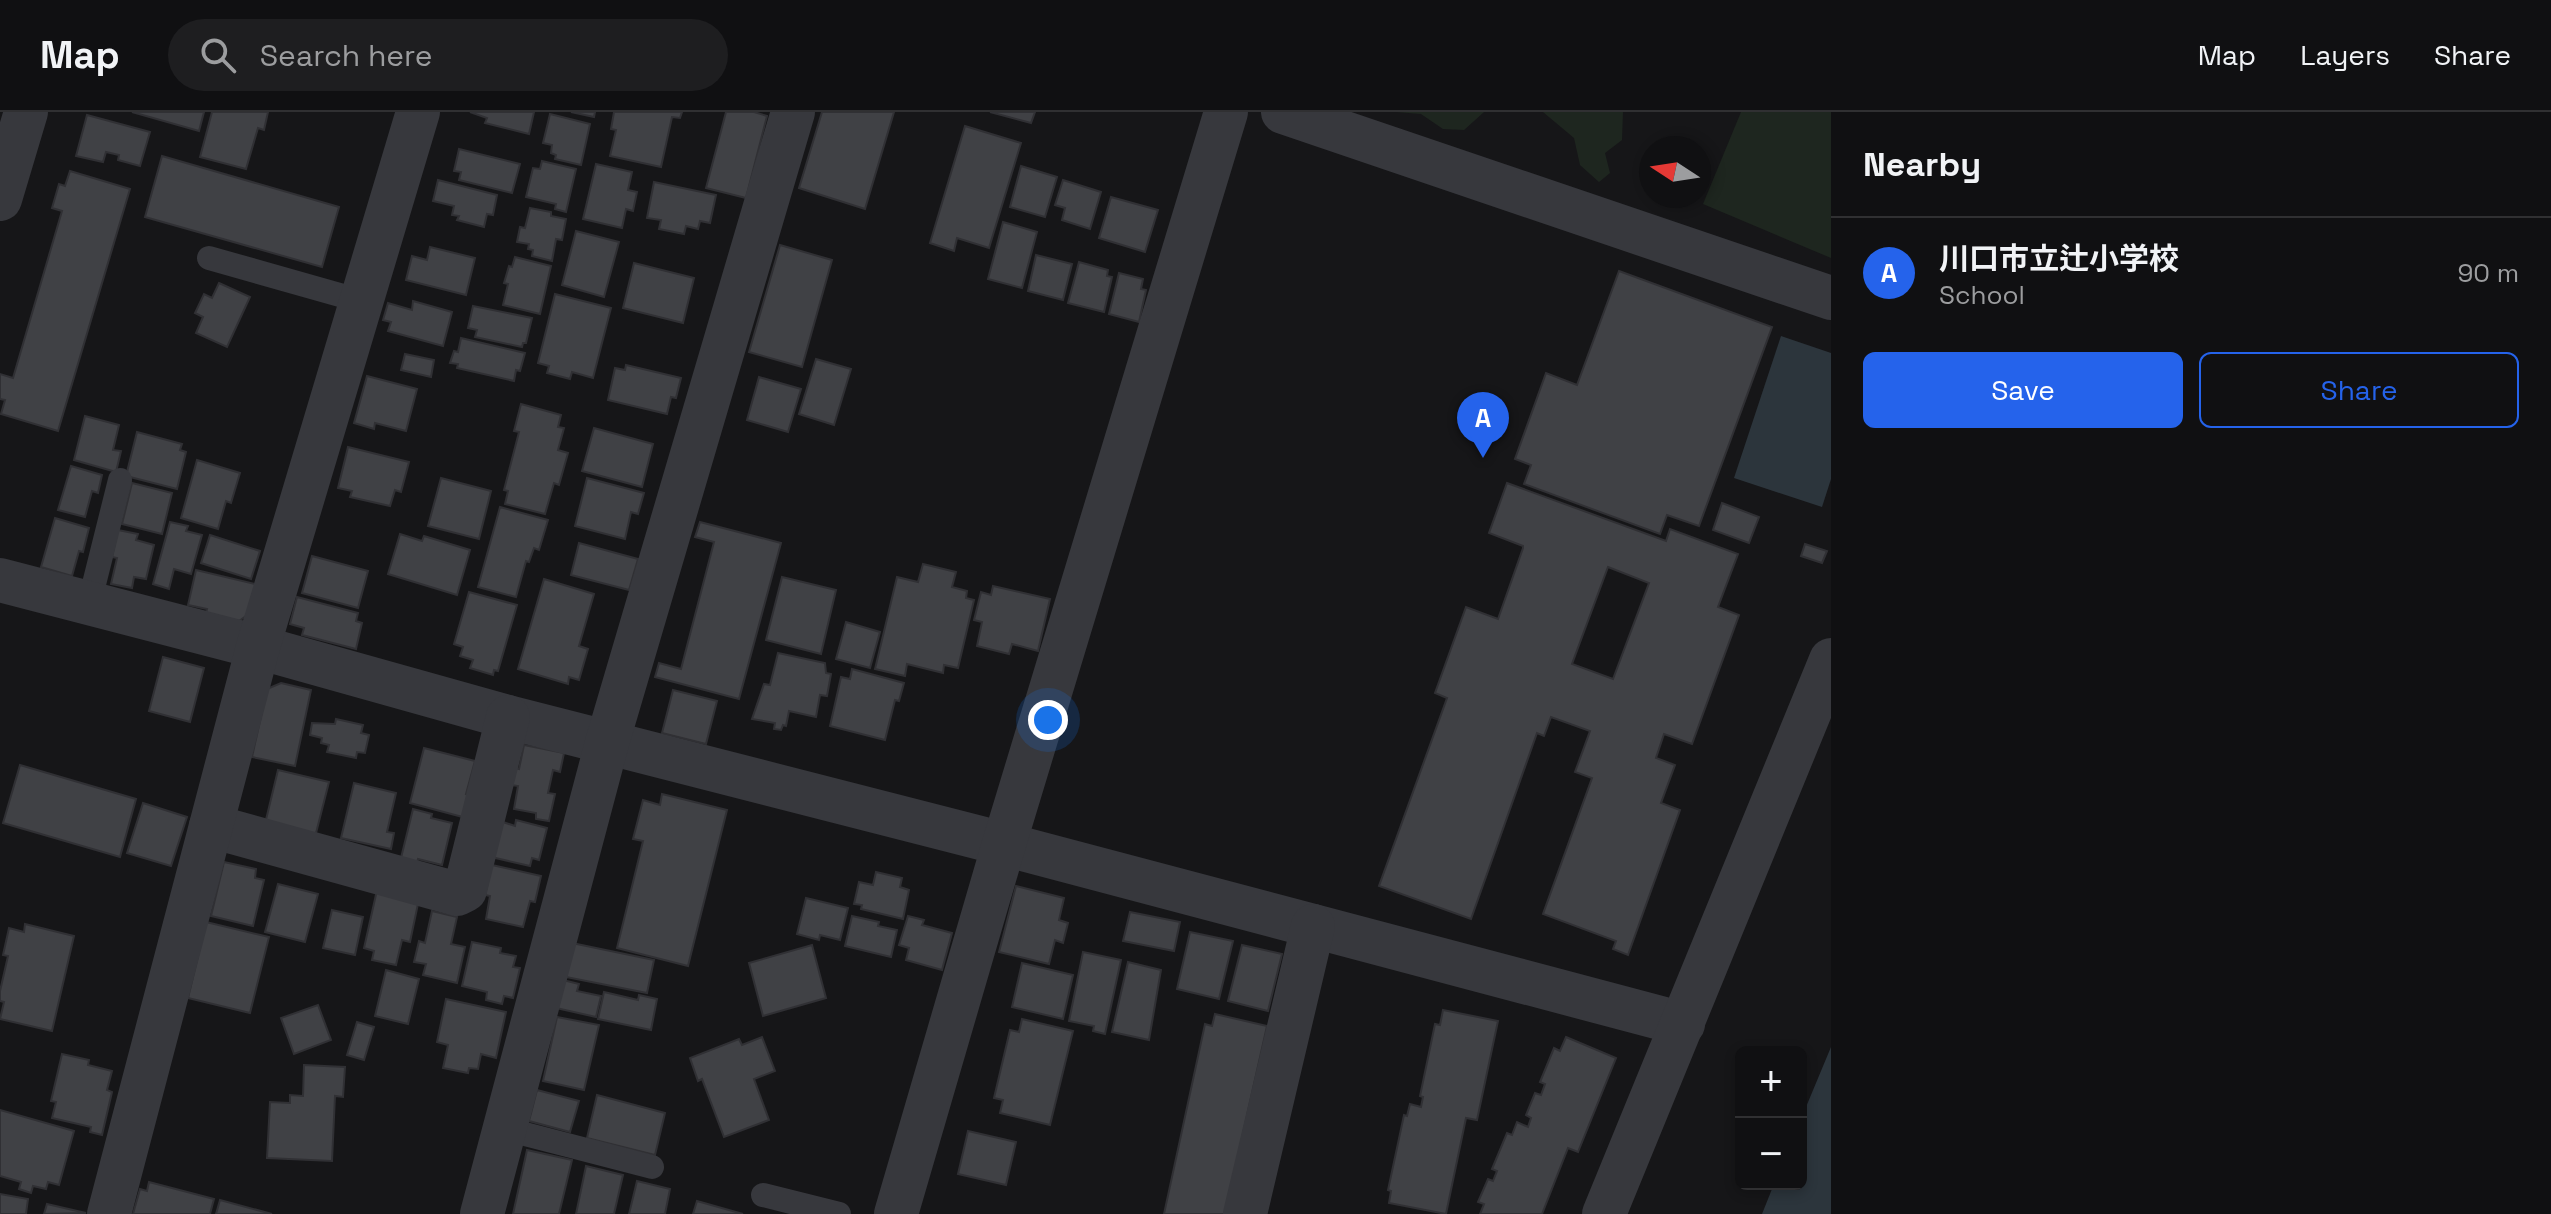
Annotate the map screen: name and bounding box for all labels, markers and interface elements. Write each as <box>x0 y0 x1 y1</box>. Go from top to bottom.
search box <box>168 19 728 91</box>
text: Map <box>40 31 120 79</box>
icon: search <box>196 33 240 77</box>
text: Search here <box>260 36 433 75</box>
text: Map <box>2198 37 2256 73</box>
text: Layers <box>2300 37 2390 73</box>
text: Share <box>2434 37 2511 73</box>
north arrow <box>1639 136 1711 208</box>
text: Nearby <box>1863 143 1981 186</box>
text: 川口市立辻小学校 <box>1939 239 2179 278</box>
text: A <box>1881 256 1897 290</box>
text: 90 m <box>2457 256 2519 290</box>
text: School <box>1939 278 2025 312</box>
button: Save <box>1863 352 2183 428</box>
button: Share <box>2199 352 2519 428</box>
pin: A <box>1457 392 1509 458</box>
your location <box>1028 700 1068 740</box>
map controls <box>1735 1046 1807 1190</box>
button: + <box>1735 1046 1807 1118</box>
button: − <box>1735 1118 1807 1190</box>

